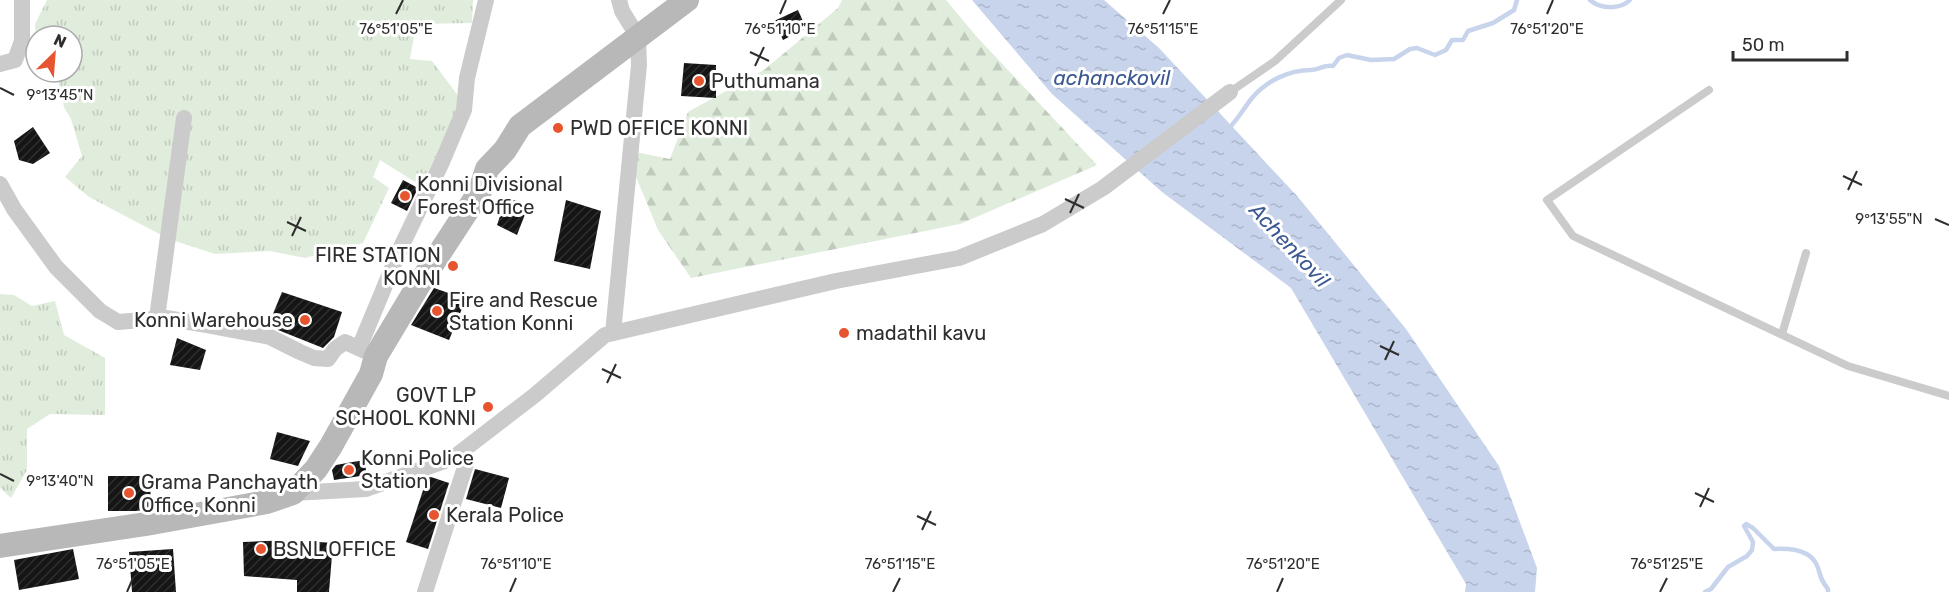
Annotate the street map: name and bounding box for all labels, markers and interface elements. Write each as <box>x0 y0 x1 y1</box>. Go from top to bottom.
text: 76°51'05"E <box>359 20 433 38</box>
text: 76°51'10"E <box>744 20 816 38</box>
text: 76°51'15"E <box>1128 20 1198 38</box>
text: 76°51'20"E <box>1510 20 1584 38</box>
north arrow <box>24 24 84 84</box>
scale bar <box>1733 24 1847 62</box>
text: N <box>51 30 69 52</box>
text: 50 m <box>1742 34 1785 56</box>
water label: achanckovil <box>1054 65 1171 90</box>
place label: Puthumana <box>711 69 820 93</box>
marker: Puthumana <box>692 74 706 88</box>
text: 9°13'45"N <box>27 86 93 104</box>
place label: PWD OFFICE KONNI <box>570 116 748 140</box>
marker: PWD OFFICE KONNI <box>551 121 565 135</box>
place label: Konni Divisional Forest Office <box>417 172 563 219</box>
marker: Konni Divisional Forest Office <box>398 189 412 203</box>
water label: Achenkovil <box>1244 197 1336 293</box>
text: 9°13'55"N <box>1855 210 1923 228</box>
place label: FIRE STATION KONNI <box>315 243 441 290</box>
marker: FIRE STATION KONNI <box>446 259 460 273</box>
place label: Fire and Rescue Station Konni <box>449 288 598 335</box>
marker: Fire and Rescue Station Konni <box>430 304 444 318</box>
place label: Konni Warehouse <box>134 308 293 332</box>
marker: Konni Warehouse <box>298 313 312 327</box>
place label: madathil kavu <box>856 321 986 345</box>
marker: madathil kavu <box>837 326 851 340</box>
place label: GOVT LP SCHOOL KONNI <box>335 383 476 430</box>
marker: GOVT LP SCHOOL KONNI <box>481 400 495 414</box>
place label: Konni Police Station <box>361 446 474 493</box>
marker: Konni Police Station <box>342 463 356 477</box>
place label: Grama Panchayath Office, Konni <box>141 470 318 517</box>
text: 9°13'40"N <box>26 472 94 490</box>
marker: Grama Panchayath Office, Konni <box>122 486 136 500</box>
place label: Kerala Police <box>446 503 564 527</box>
marker: Kerala Police <box>427 508 441 522</box>
place label: BSNL OFFICE <box>273 537 396 561</box>
marker: BSNL OFFICE <box>254 542 268 556</box>
text: 76°51'05"E <box>96 555 170 573</box>
text: 76°51'10"E <box>480 555 552 573</box>
text: 76°51'15"E <box>865 555 935 573</box>
text: 76°51'20"E <box>1246 555 1320 573</box>
text: 76°51'25"E <box>1631 555 1703 573</box>

